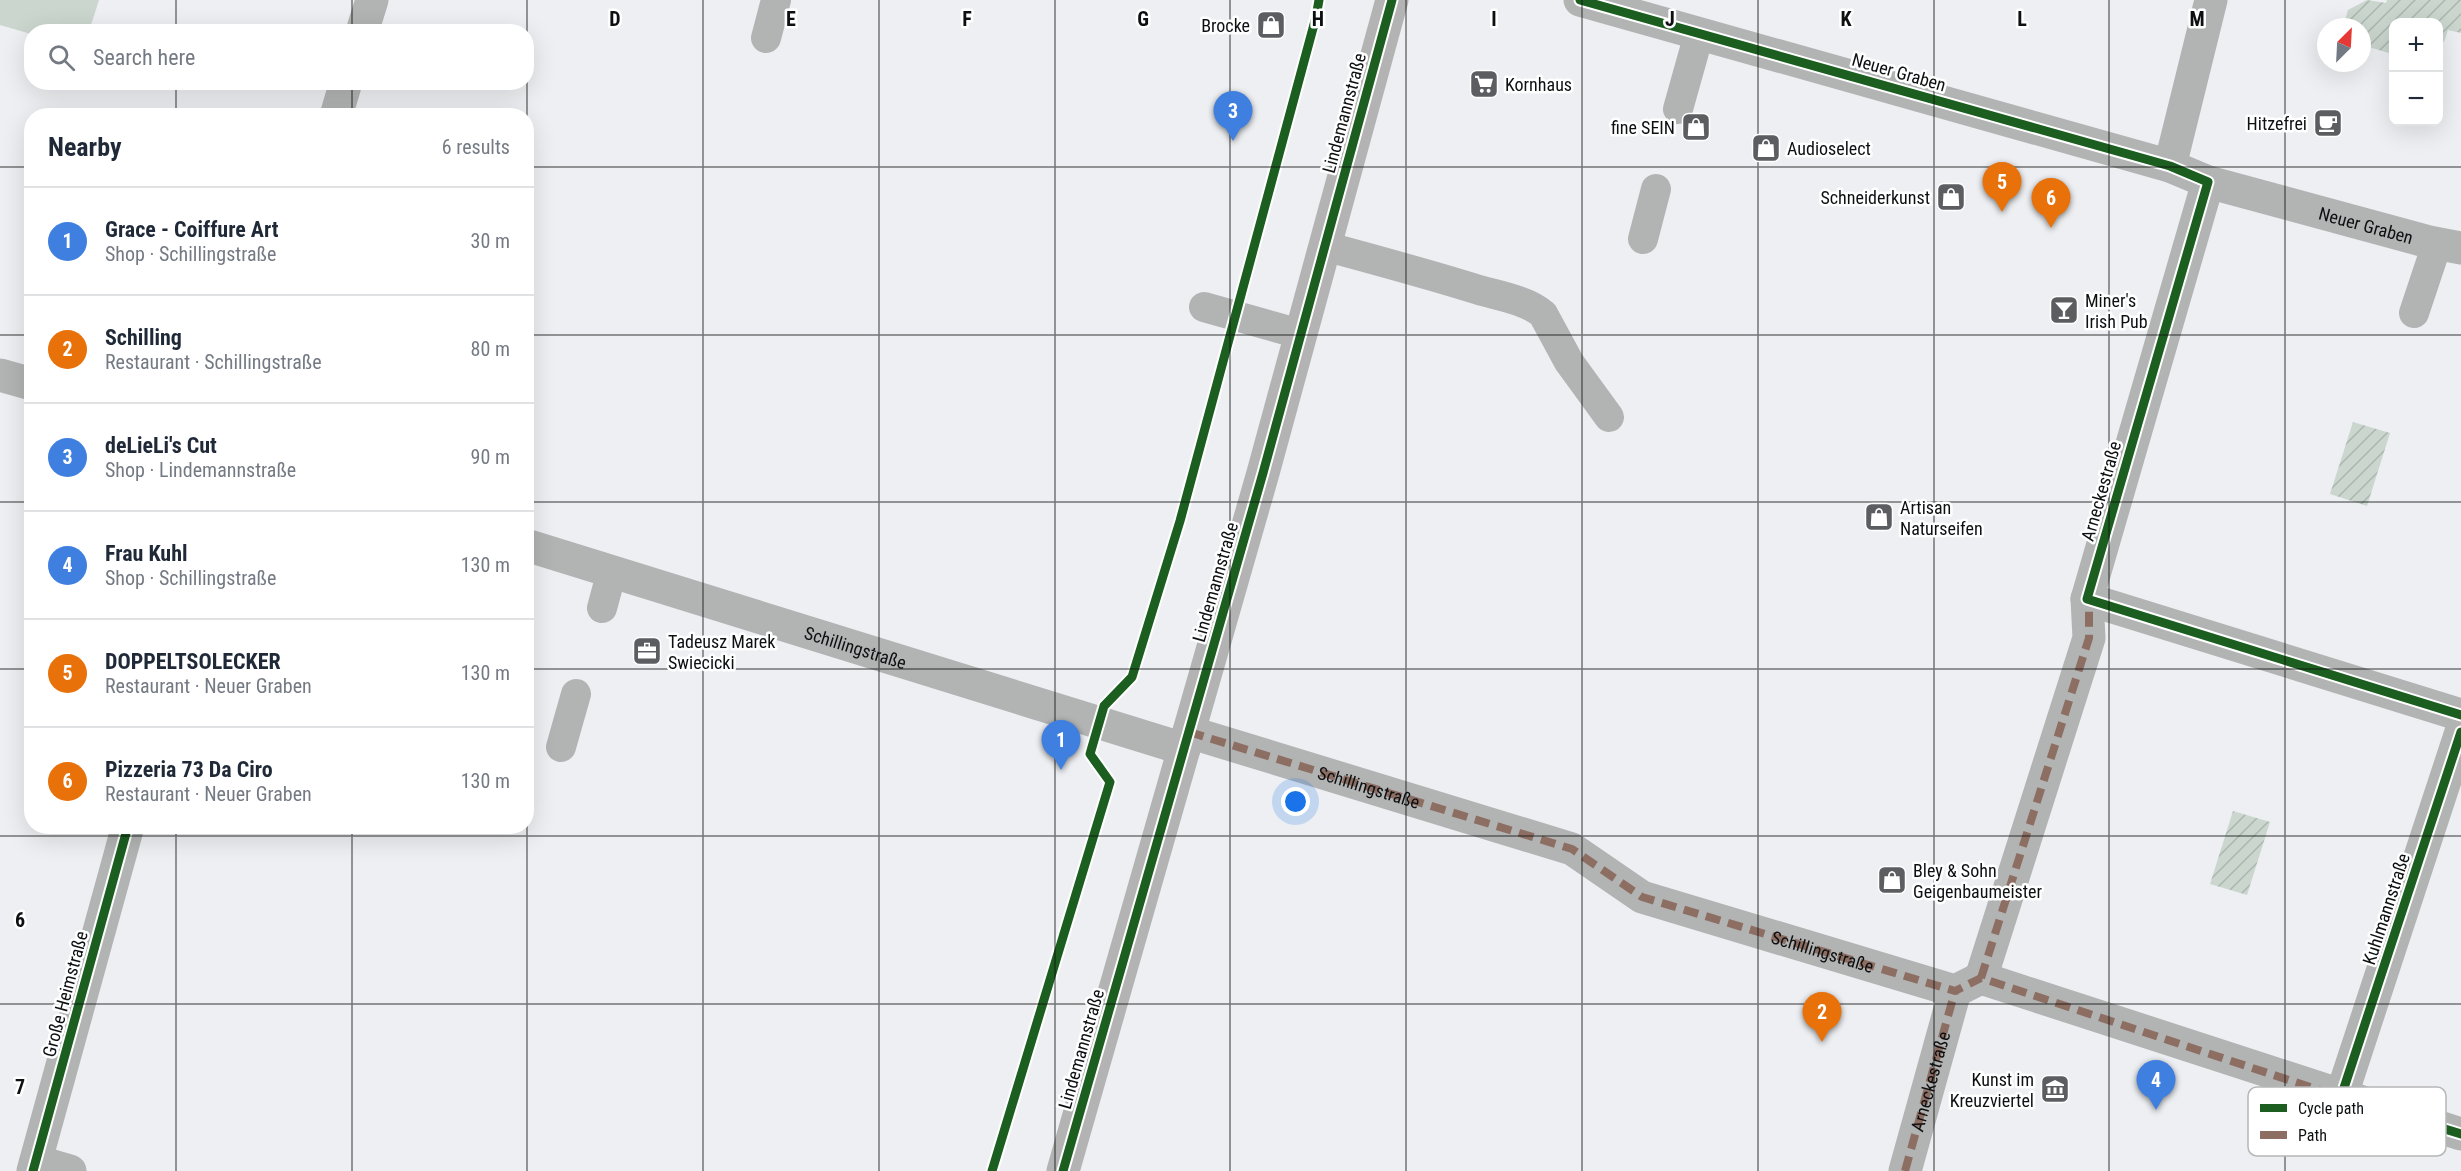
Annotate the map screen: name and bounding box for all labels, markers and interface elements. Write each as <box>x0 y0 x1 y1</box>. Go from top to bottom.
text: D <box>609 7 621 31</box>
text: E <box>786 7 796 31</box>
text: F <box>962 7 972 31</box>
text: G <box>1137 7 1149 31</box>
text: H <box>1312 7 1324 31</box>
text: I <box>1491 7 1497 31</box>
text: J <box>1665 7 1675 31</box>
text: K <box>1840 7 1852 31</box>
text: L <box>2017 7 2027 31</box>
text: M <box>2189 7 2205 31</box>
shop icon: Brocke <box>1255 9 1287 41</box>
place label: Brocke <box>1201 15 1250 36</box>
north arrow <box>2317 18 2371 72</box>
map controls <box>2389 18 2443 126</box>
button: + <box>2389 18 2443 72</box>
search box <box>24 24 534 90</box>
icon: search <box>45 41 78 74</box>
text: Search here <box>93 45 195 70</box>
street label: Neuer Graben <box>1850 49 1948 95</box>
street label: Lindemannstraße <box>1318 51 1370 175</box>
supermarket icon: Kornhaus <box>1468 68 1500 100</box>
button: − <box>2389 72 2443 126</box>
place label: Kornhaus <box>1505 74 1572 95</box>
pin: 3 <box>1214 92 1252 141</box>
cafe icon: Hitzefrei <box>2312 107 2344 139</box>
shop icon: fine SEIN <box>1680 111 1712 143</box>
place label: Hitzefrei <box>2247 113 2307 134</box>
place label: fine SEIN <box>1611 117 1675 138</box>
text: Nearby <box>48 132 122 162</box>
shop icon: Audioselect <box>1750 132 1782 164</box>
text: 6 results <box>442 135 510 159</box>
place label: Audioselect <box>1787 138 1871 159</box>
pin: 5 <box>1982 162 2022 212</box>
pin: 6 <box>2032 178 2070 228</box>
shop icon: Schneiderkunst <box>1935 181 1967 213</box>
place label: Schneiderkunst <box>1820 187 1930 208</box>
street label: Neuer Graben <box>2317 202 2416 248</box>
text: Grace - Coiffure Art <box>105 217 279 242</box>
text: 1 <box>62 229 73 253</box>
text: 30 m <box>471 229 510 253</box>
text: Shop · Schillingstraße <box>105 242 276 266</box>
place label: Miner's Irish Pub <box>2085 290 2148 332</box>
bar icon: Miner's Irish Pub <box>2048 294 2080 326</box>
text: Schilling <box>105 325 182 350</box>
text: 2 <box>62 337 73 361</box>
text: 80 m <box>471 337 510 361</box>
text: Restaurant · Schillingstraße <box>105 350 322 374</box>
text: deLieLi's Cut <box>105 433 217 458</box>
street label: Arneckestraße <box>2077 439 2125 543</box>
text: 3 <box>62 445 73 469</box>
text: 90 m <box>471 445 510 469</box>
text: Shop · Lindemannstraße <box>105 458 296 482</box>
place label: Artisan Naturseifen <box>1900 497 1983 539</box>
shop icon: Artisan Naturseifen <box>1863 501 1895 533</box>
street label: Lindemannstraße <box>1188 520 1242 644</box>
text: Frau Kuhl <box>105 541 188 566</box>
text: 4 <box>62 553 73 577</box>
text: 130 m <box>461 553 510 577</box>
text: Shop · Schillingstraße <box>105 566 276 590</box>
street label: Schillingstraße <box>802 621 909 673</box>
place label: Tadeusz Marek Swiecicki <box>668 631 775 673</box>
office icon: Tadeusz Marek Swiecicki <box>631 635 663 667</box>
text: DOPPELTSOLECKER <box>105 649 281 674</box>
text: 5 <box>62 661 73 685</box>
text: 130 m <box>461 661 510 685</box>
text: Restaurant · Neuer Graben <box>105 674 312 698</box>
pin: 1 <box>1042 720 1080 770</box>
text: Pizzeria 73 Da Ciro <box>105 757 273 782</box>
street label: Schillingstraße <box>1315 761 1422 812</box>
text: 6 <box>62 769 73 793</box>
text: 130 m <box>461 769 510 793</box>
text: Restaurant · Neuer Graben <box>105 782 312 806</box>
your location <box>1281 787 1310 816</box>
street label: Kuhlmannstraße <box>2358 851 2414 967</box>
place label: Bley & Sohn Geigenbaumeister <box>1913 860 2043 902</box>
shop icon: Bley & Sohn Geigenbaumeister <box>1876 864 1908 896</box>
text: 6 <box>15 908 25 932</box>
street label: Schillingstraße <box>1769 926 1876 977</box>
street label: Große Heimstraße <box>38 929 92 1059</box>
street label: Lindemannstraße <box>1054 987 1108 1111</box>
pin: 2 <box>1802 992 1842 1042</box>
street label: Arneckestraße <box>1906 1029 1954 1134</box>
pin: 4 <box>2136 1060 2176 1110</box>
place label: Kunst im Kreuzviertel <box>1950 1069 2034 1111</box>
museum icon: Kunst im Kreuzviertel <box>2039 1073 2071 1105</box>
text: 7 <box>15 1075 25 1099</box>
legend <box>2248 1087 2446 1156</box>
text: Cycle path <box>2298 1099 2364 1118</box>
text: Path <box>2298 1126 2327 1145</box>

